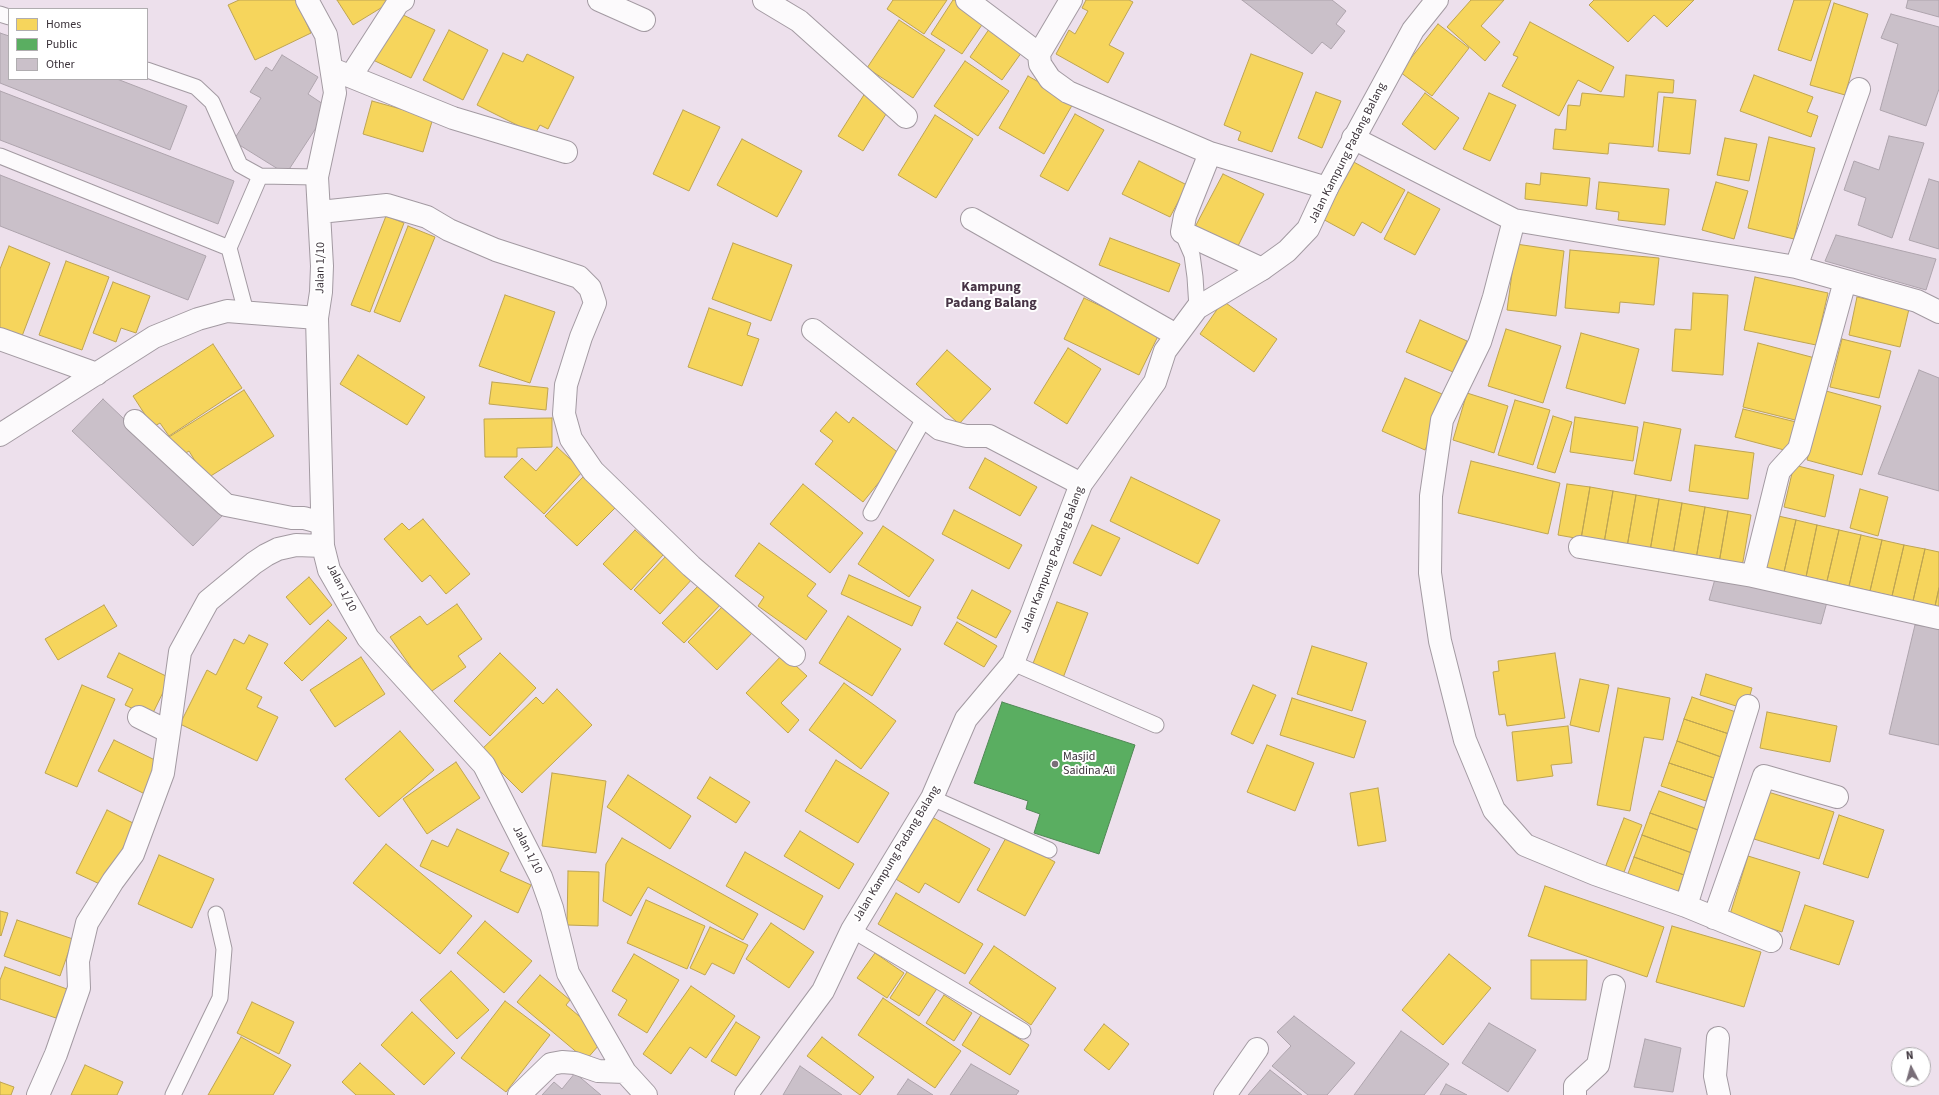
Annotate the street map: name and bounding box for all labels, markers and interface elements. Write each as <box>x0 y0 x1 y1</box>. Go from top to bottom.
legend <box>8 8 148 80</box>
text: Homes <box>46 16 81 33</box>
text: Public <box>46 36 77 53</box>
text: Other <box>46 56 75 73</box>
street label: Jalan Kampung Padang Balang <box>1306 80 1390 226</box>
street label: Jalan 1/10 <box>313 242 329 294</box>
district label: Kampung Padang Balang <box>945 280 1037 312</box>
street label: Jalan Kampung Padang Balang <box>1018 485 1088 635</box>
street label: Jalan 1/10 <box>323 562 359 614</box>
place label: Masjid Saidina Ali <box>1063 750 1116 778</box>
marker: Masjid Saidina Ali <box>1050 759 1060 769</box>
street label: Jalan Kampung Padang Balang <box>851 783 943 925</box>
street label: Jalan 1/10 <box>509 824 545 876</box>
north arrow <box>1891 1047 1931 1087</box>
text: N <box>1905 1048 1914 1063</box>

